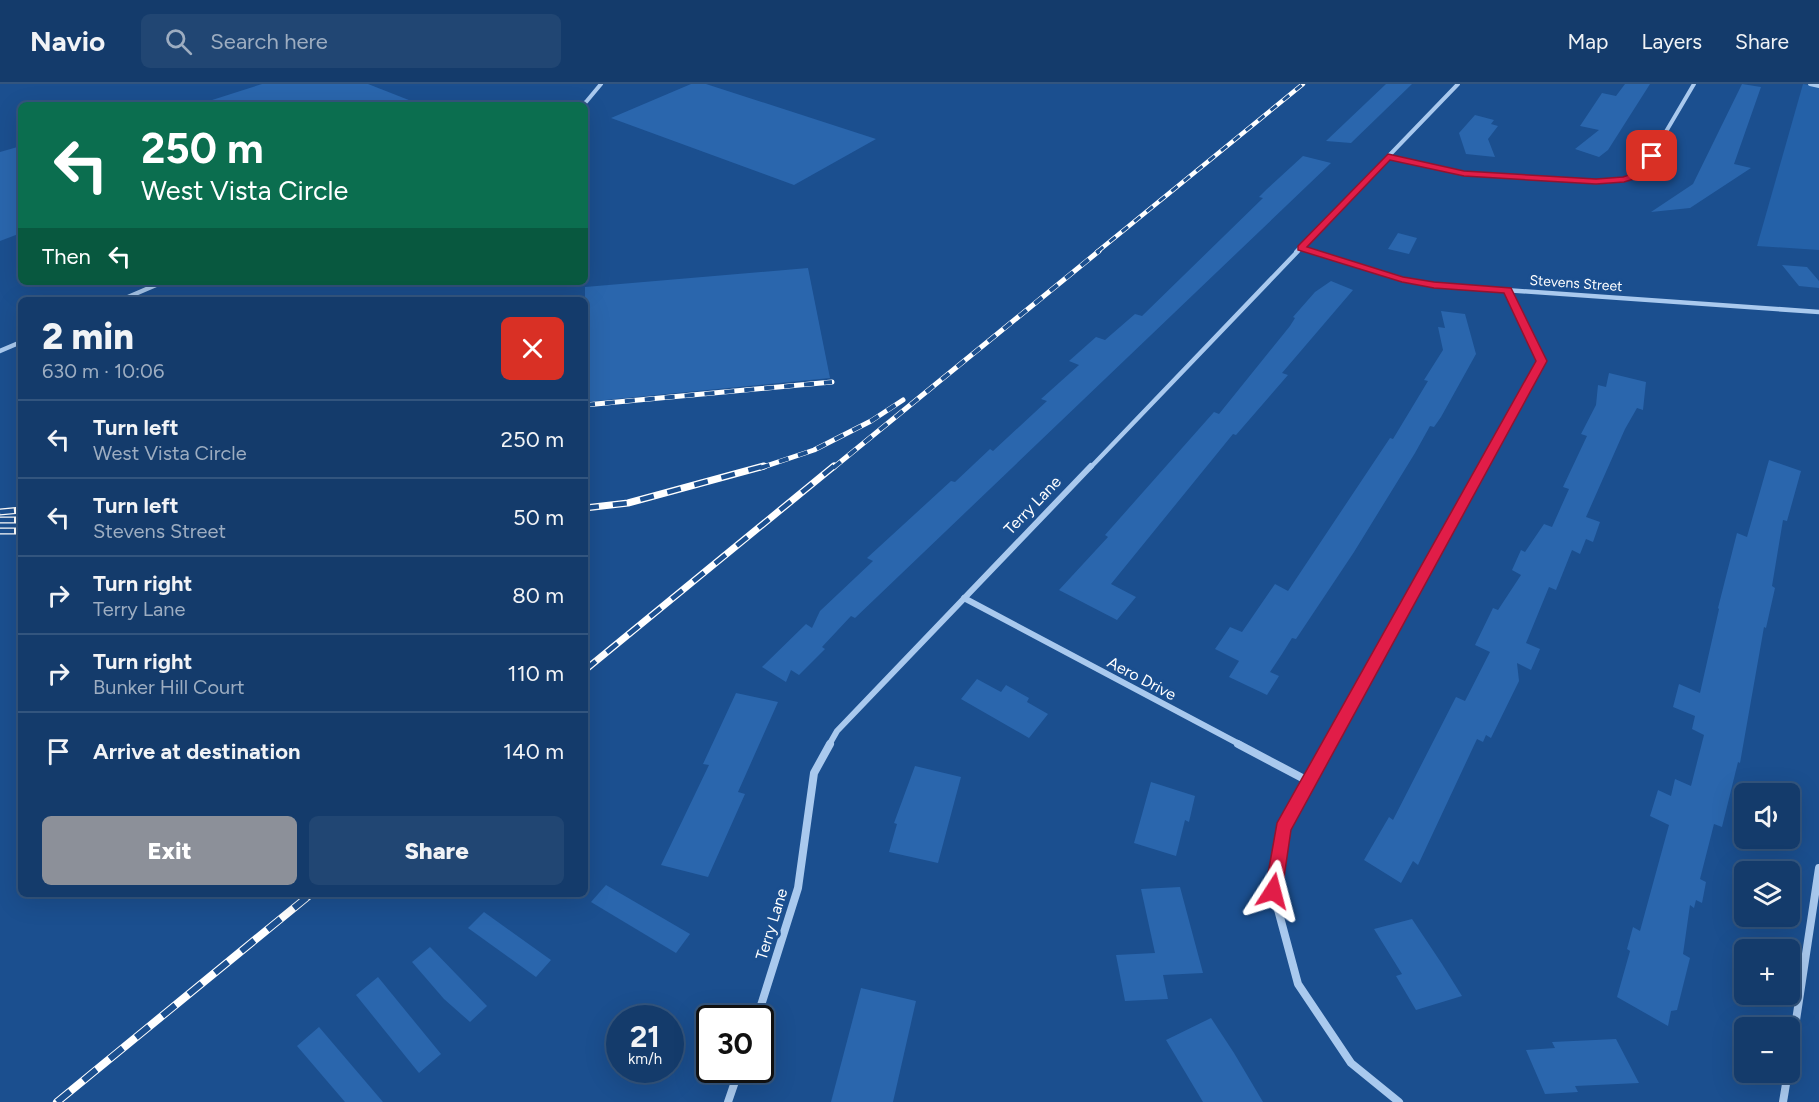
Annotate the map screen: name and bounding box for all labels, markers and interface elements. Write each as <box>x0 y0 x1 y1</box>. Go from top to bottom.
search box <box>141 14 561 68</box>
text: Navio <box>30 24 105 58</box>
icon: search <box>162 25 195 58</box>
text: Search here <box>210 28 328 55</box>
text: Map <box>1568 29 1608 54</box>
text: Layers <box>1641 29 1702 54</box>
text: Share <box>1735 29 1789 54</box>
text: 250 m <box>141 123 264 174</box>
icon: left <box>42 126 120 204</box>
pin <box>1626 130 1677 181</box>
icon: arrive <box>1635 139 1668 172</box>
text: West Vista Circle <box>141 174 348 207</box>
icon: left <box>103 240 136 273</box>
text: Then <box>42 243 91 270</box>
street label: Stevens Street <box>1529 272 1623 295</box>
text: 2 min <box>42 315 134 358</box>
button: close <box>501 317 564 380</box>
text: 630 m · 10:06 <box>42 359 164 383</box>
text: Turn left <box>93 414 179 441</box>
icon: left <box>42 423 75 456</box>
text: 250 m <box>501 426 564 453</box>
text: West Vista Circle <box>93 441 247 465</box>
street label: Terry Lane <box>1000 472 1065 539</box>
text: Turn left <box>93 492 179 519</box>
icon: left <box>42 501 75 534</box>
text: 50 m <box>513 504 564 531</box>
text: Stevens Street <box>93 519 226 543</box>
text: Turn right <box>93 570 192 597</box>
icon: right <box>42 579 75 612</box>
text: 80 m <box>512 582 564 609</box>
text: Terry Lane <box>93 597 185 621</box>
text: Turn right <box>93 648 192 675</box>
street label: Aero Drive <box>1104 652 1180 705</box>
icon: right <box>42 657 75 690</box>
text: 110 m <box>508 660 564 687</box>
text: Bunker Hill Court <box>93 675 245 699</box>
icon: arrive <box>42 735 75 768</box>
text: Arrive at destination <box>93 738 301 765</box>
text: 140 m <box>503 738 564 765</box>
map controls <box>1734 783 1800 1083</box>
button: sound <box>1734 783 1800 849</box>
button: Exit <box>42 816 297 885</box>
button: Share <box>309 816 564 885</box>
position arrow <box>1241 859 1305 923</box>
button: layers <box>1734 861 1800 927</box>
street label: Terry Lane <box>752 886 791 962</box>
button: + <box>1734 939 1800 1005</box>
speed limit sign: 30 <box>696 1005 774 1083</box>
button: − <box>1734 1017 1800 1083</box>
text: 21 <box>630 1018 660 1055</box>
text: km/h <box>628 1050 662 1068</box>

